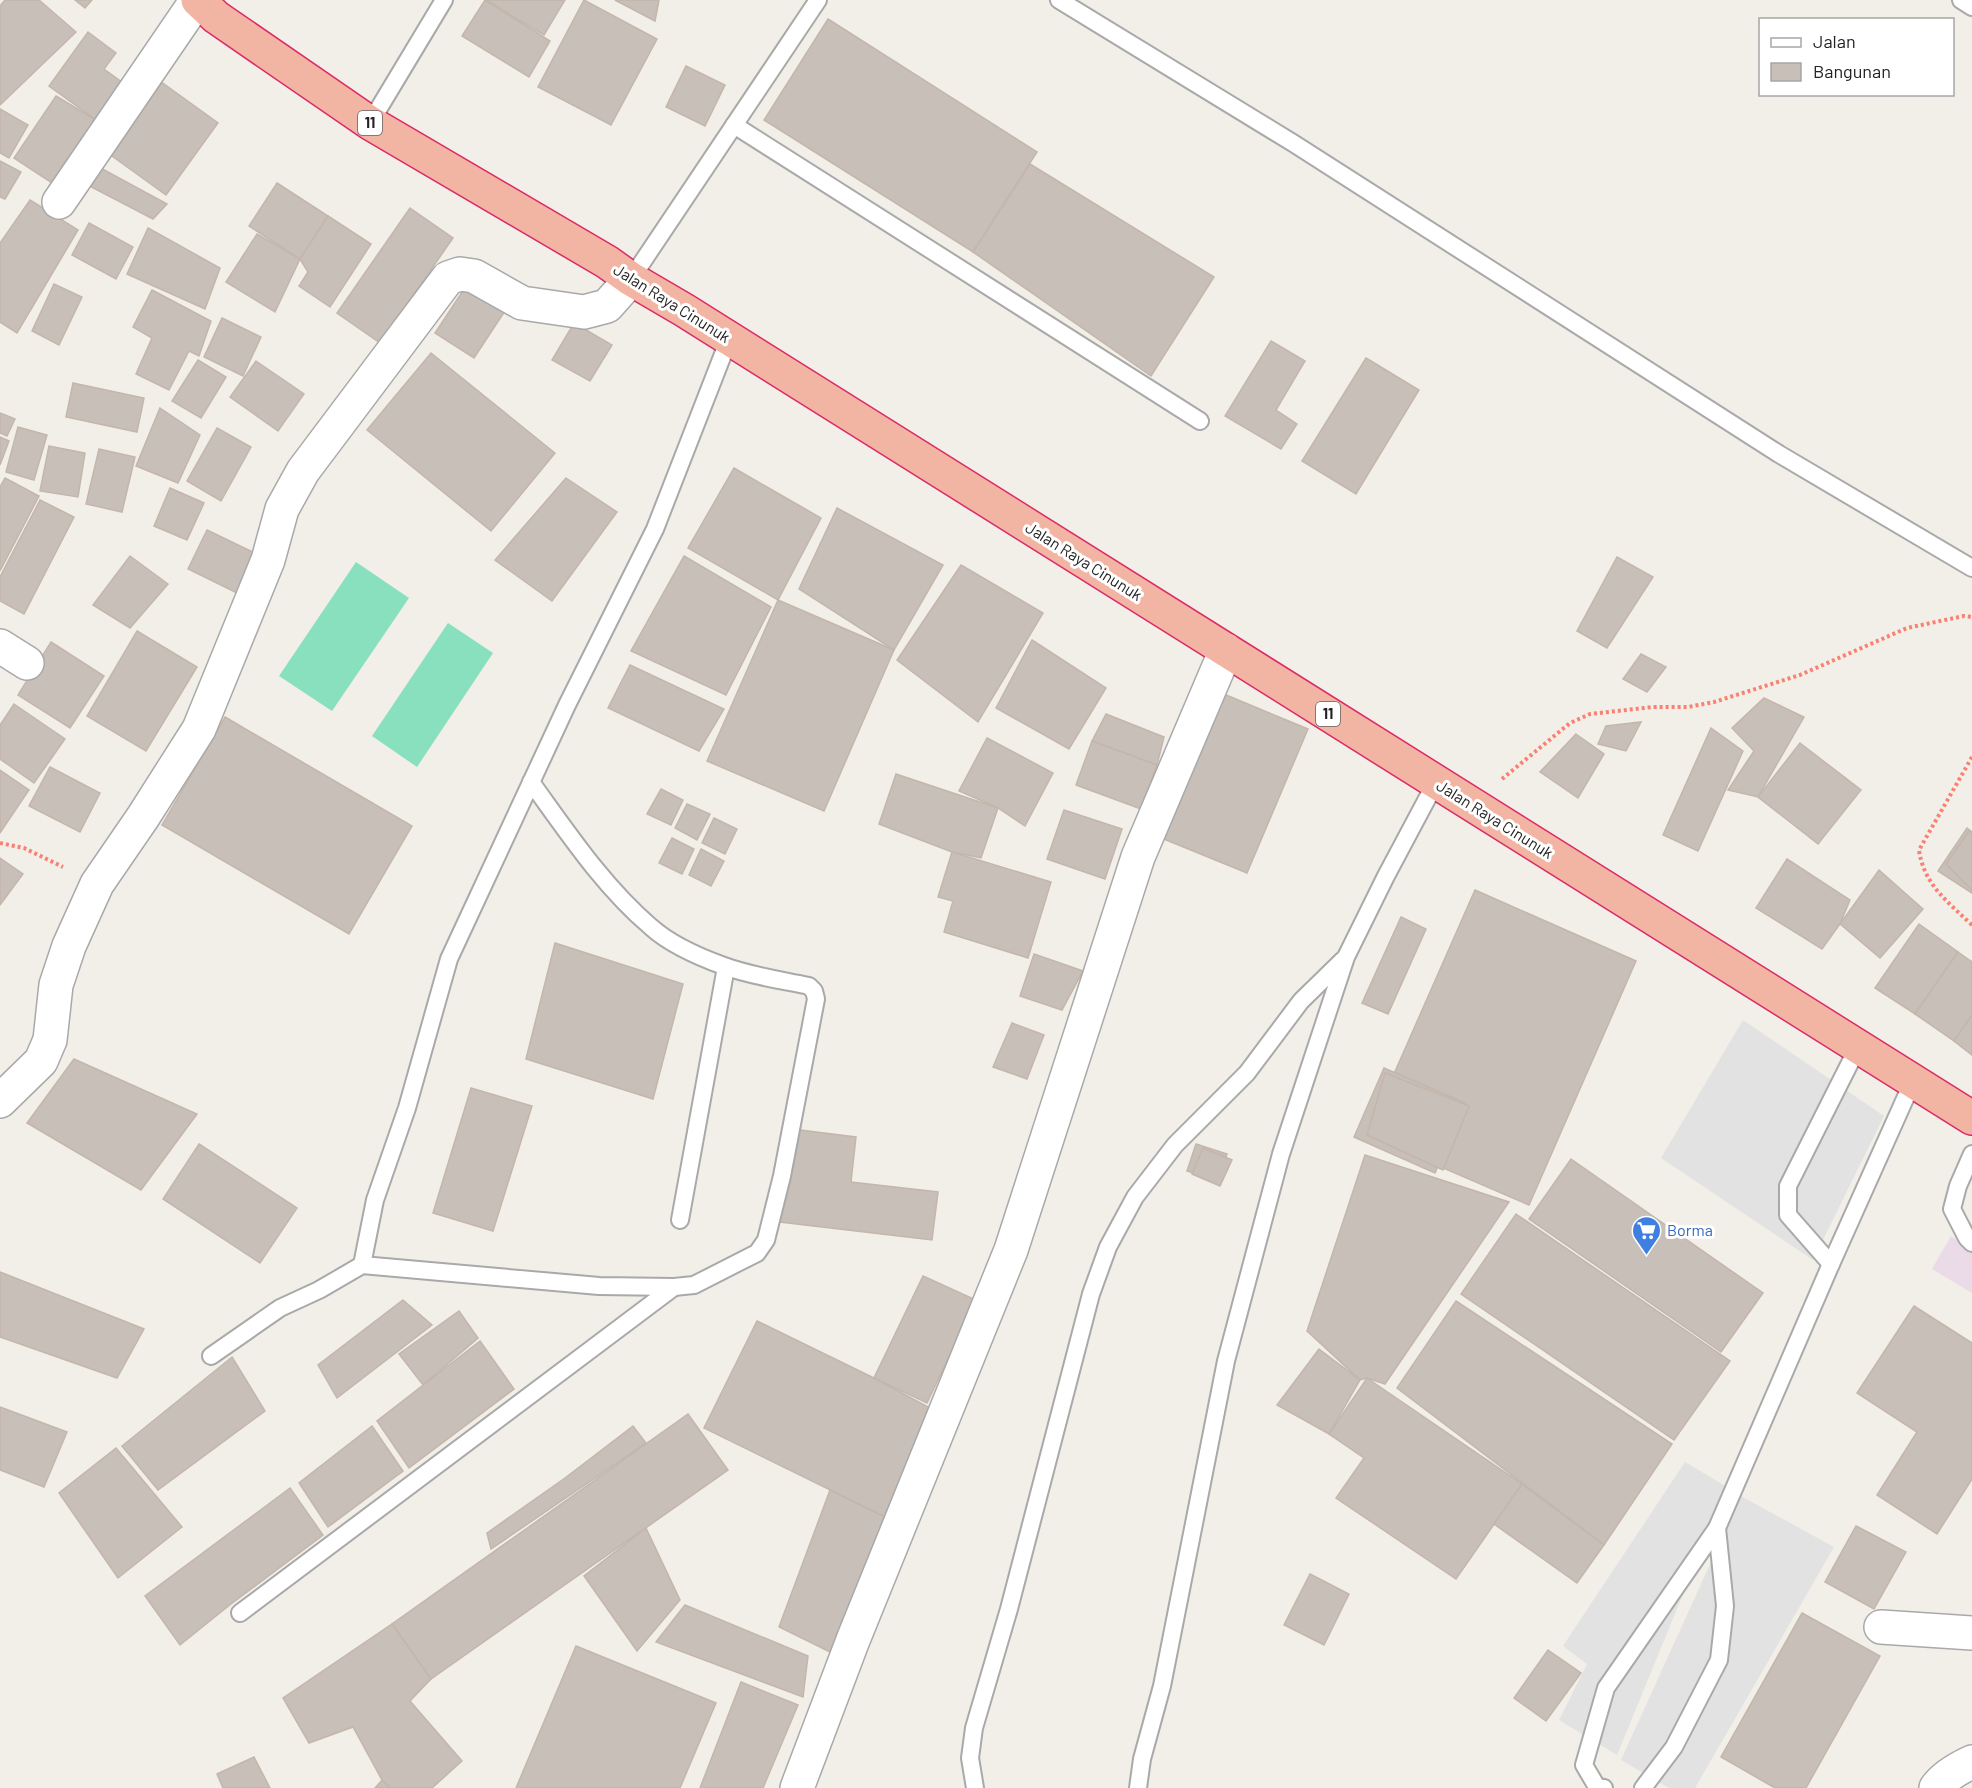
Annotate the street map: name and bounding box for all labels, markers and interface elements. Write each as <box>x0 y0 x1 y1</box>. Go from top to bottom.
legend <box>1759 18 1954 96</box>
text: Jalan <box>1813 30 1856 52</box>
text: Bangunan <box>1813 60 1891 82</box>
road number: 11 <box>358 111 382 135</box>
street label: Jalan Raya Cinunuk <box>611 259 734 346</box>
street label: Jalan Raya Cinunuk <box>1023 517 1146 604</box>
road number: 11 <box>1316 702 1340 726</box>
street label: Jalan Raya Cinunuk <box>1434 775 1557 862</box>
supermarket icon: Borma <box>1630 1214 1662 1256</box>
place label: Borma <box>1667 1220 1713 1239</box>

